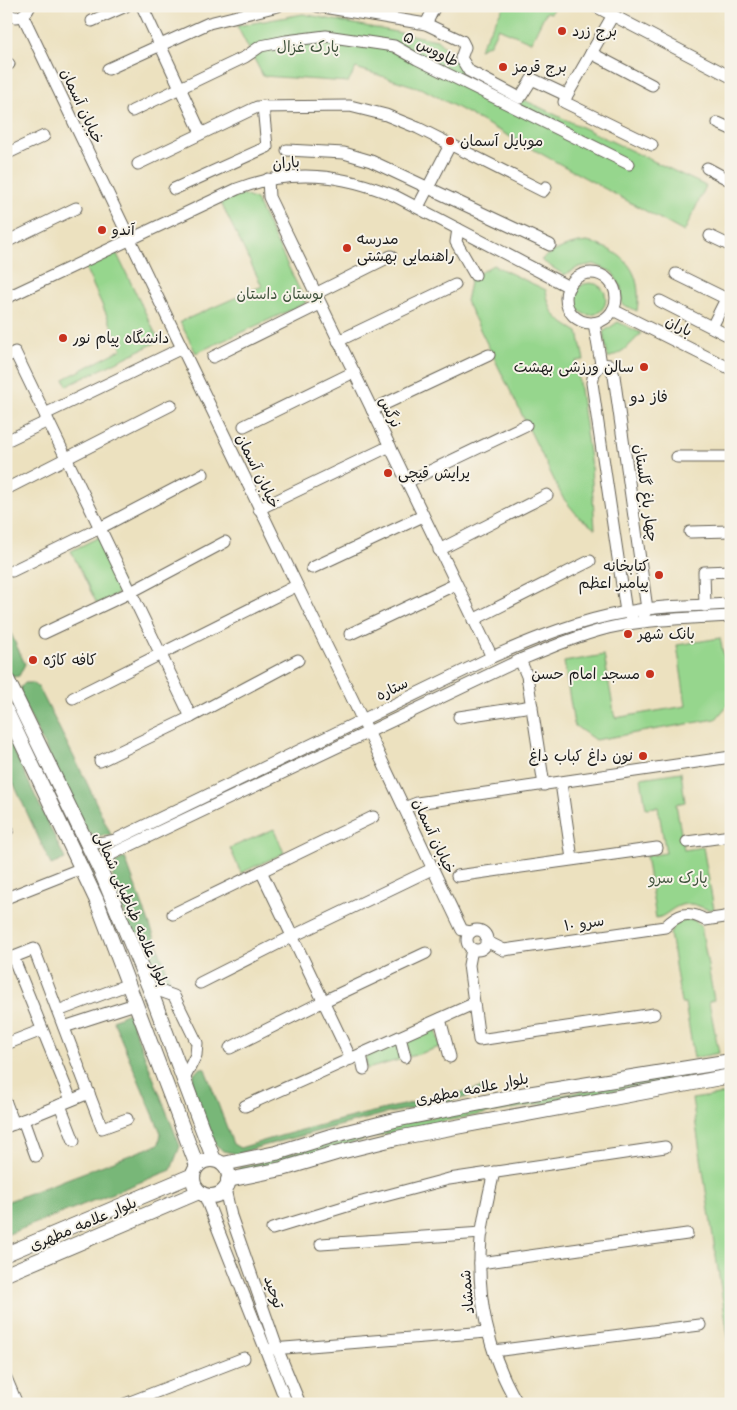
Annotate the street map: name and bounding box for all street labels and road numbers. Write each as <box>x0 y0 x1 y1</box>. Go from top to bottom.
street label: طاووس ۵ <box>400 26 462 72</box>
street label: خیابان آسمان <box>56 65 108 147</box>
street label: باران <box>271 152 301 174</box>
street label: باران <box>662 311 696 341</box>
street label: نرگس <box>374 393 406 431</box>
street label: خیابان آسمان <box>231 430 285 512</box>
street label: چهار باغ گلستان <box>629 443 663 543</box>
street label: ستاره <box>372 673 412 705</box>
street label: خیابان آسمان <box>408 795 460 877</box>
street label: بلوار علامه طباطبایی شمالی <box>90 828 174 990</box>
street label: سرو ۱۰ <box>563 910 605 936</box>
street label: بلوار علامه مطهری <box>414 1068 530 1110</box>
street label: بلوار علامه مطهری <box>26 1192 140 1256</box>
street label: شمشاد <box>455 1269 479 1315</box>
street label: توحید <box>259 1273 289 1312</box>

